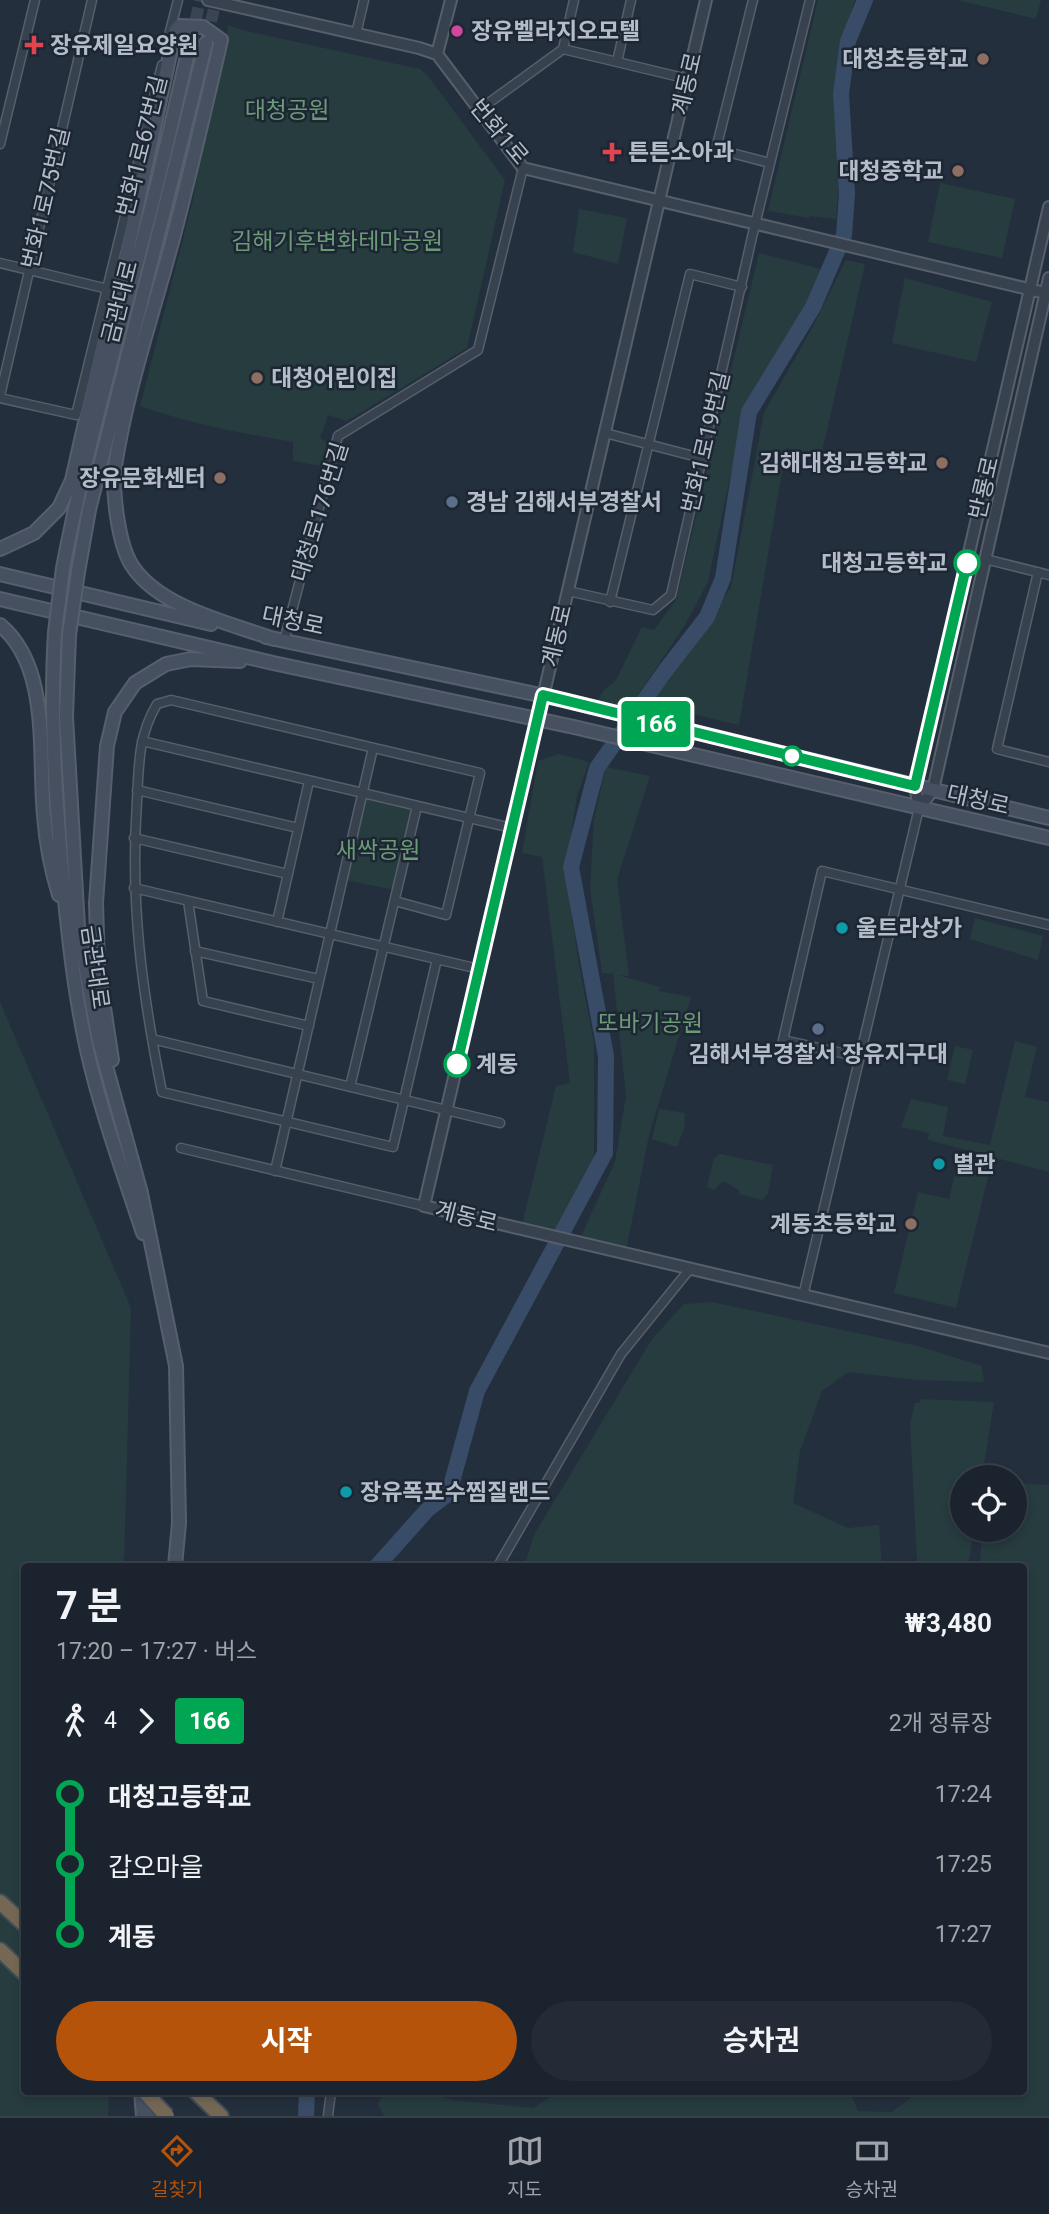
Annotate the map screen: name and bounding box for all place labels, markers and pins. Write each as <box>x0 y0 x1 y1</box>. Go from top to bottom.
place label: 장유벨라지오모텔 <box>471 18 640 45</box>
marker: 장유벨라지오모텔 <box>449 23 465 39</box>
place label: 장유제일요양원 <box>50 32 198 59</box>
marker: 장유제일요양원 <box>24 35 44 55</box>
place label: 대청초등학교 <box>842 46 969 73</box>
marker: 대청초등학교 <box>975 51 991 67</box>
place label: 튼튼소아과 <box>628 139 734 166</box>
marker: 튼튼소아과 <box>602 142 622 162</box>
place label: 대청중학교 <box>838 158 944 185</box>
marker: 대청중학교 <box>950 163 966 179</box>
place label: 대청어린이집 <box>271 365 398 392</box>
marker: 대청어린이집 <box>249 370 265 386</box>
place label: 김해대청고등학교 <box>759 450 928 477</box>
marker: 김해대청고등학교 <box>934 455 950 471</box>
place label: 장유문화센터 <box>79 465 206 492</box>
marker: 장유문화센터 <box>212 470 228 486</box>
place label: 경남 김해서부경찰서 <box>466 489 662 516</box>
marker: 경남 김해서부경찰서 <box>444 494 460 510</box>
place label: 대청고등학교 <box>821 550 948 577</box>
marker: 대청고등학교 <box>954 550 980 576</box>
unlabelled marker <box>782 746 802 766</box>
place label: 울트라상가 <box>856 915 962 942</box>
marker: 울트라상가 <box>834 920 850 936</box>
marker: 김해서부경찰서 장유지구대 <box>810 1021 826 1037</box>
place label: 김해서부경찰서 장유지구대 <box>688 1041 948 1068</box>
marker: 계동 <box>444 1051 470 1077</box>
place label: 계동 <box>476 1051 518 1078</box>
place label: 별관 <box>953 1151 995 1178</box>
marker: 별관 <box>931 1156 947 1172</box>
place label: 계동초등학교 <box>770 1211 897 1238</box>
marker: 계동초등학교 <box>903 1216 919 1232</box>
place label: 장유폭포수찜질랜드 <box>360 1479 550 1506</box>
marker: 장유폭포수찜질랜드 <box>338 1484 354 1500</box>

